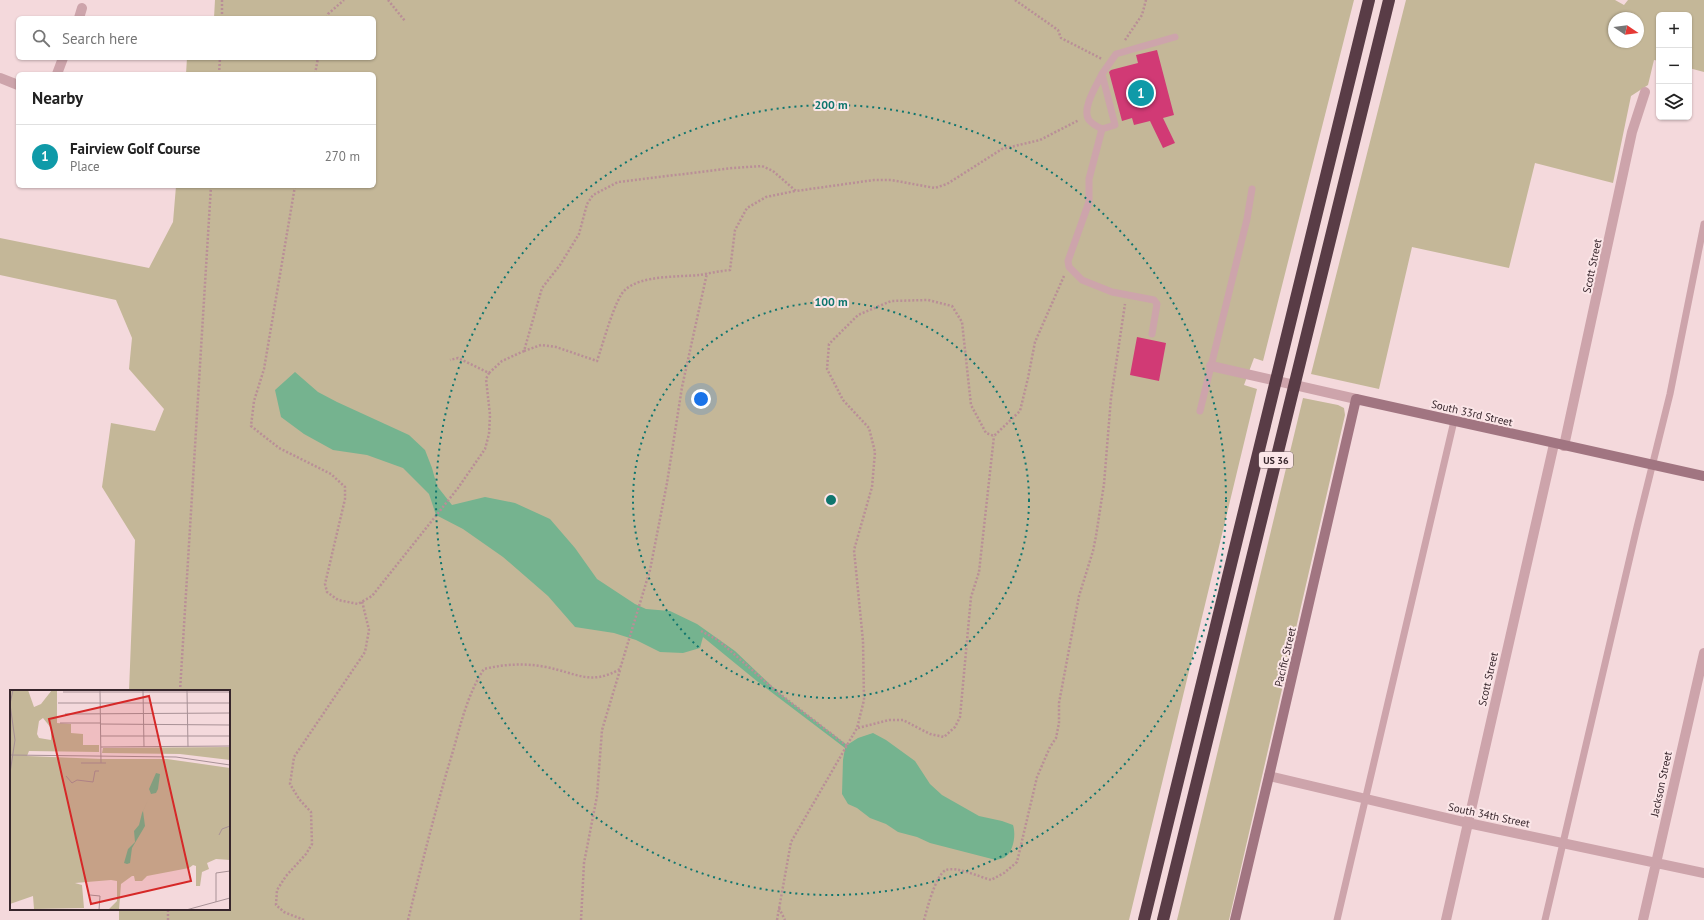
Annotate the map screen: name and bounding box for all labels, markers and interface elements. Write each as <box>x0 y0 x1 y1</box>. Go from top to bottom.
north arrow <box>1608 12 1644 48</box>
map controls <box>1656 12 1692 120</box>
button: + <box>1656 12 1692 48</box>
search box <box>16 16 376 60</box>
icon: search <box>30 27 52 49</box>
text: Search here <box>62 29 138 48</box>
button: − <box>1656 48 1692 84</box>
pin: 1 <box>1128 78 1154 108</box>
button: layers <box>1656 84 1692 120</box>
text: Nearby <box>32 87 83 109</box>
text: 200 m <box>814 97 848 112</box>
text: Fairview Golf Course <box>70 139 200 158</box>
text: 1 <box>41 148 49 165</box>
text: 270 m <box>325 148 360 165</box>
text: Place <box>70 158 100 175</box>
street label: Scott Street <box>1579 237 1605 294</box>
text: 100 m <box>814 294 848 309</box>
your location <box>691 389 711 409</box>
street label: South 33rd Street <box>1430 397 1514 429</box>
road number: US 36 <box>1259 452 1293 468</box>
centre of rings <box>824 493 838 507</box>
street label: Pacific Street <box>1271 626 1299 688</box>
street label: Scott Street <box>1475 650 1501 707</box>
inset map <box>10 690 230 910</box>
street label: Jackson Street <box>1647 750 1675 819</box>
street label: South 34th Street <box>1447 800 1531 831</box>

